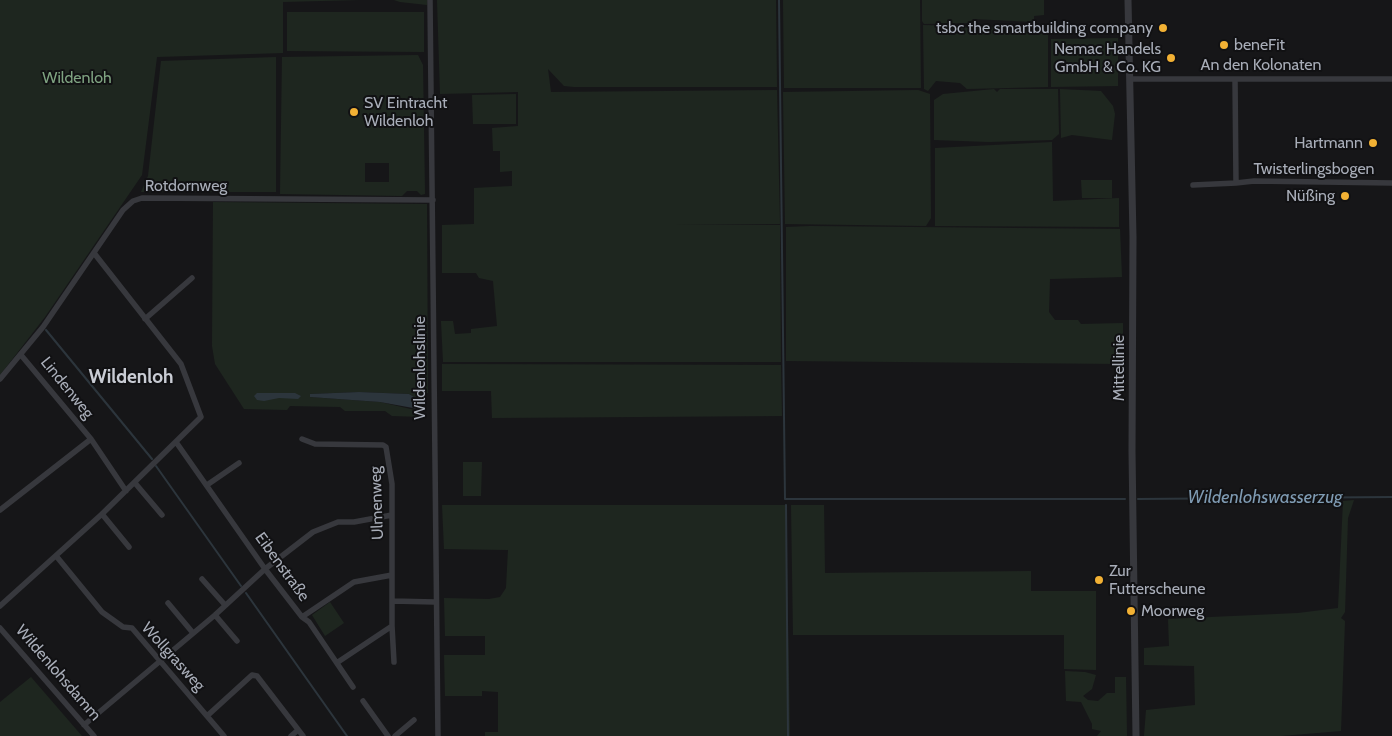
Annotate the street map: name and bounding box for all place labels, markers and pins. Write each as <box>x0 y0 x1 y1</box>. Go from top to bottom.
place label: tsbc the smartbuilding company <box>936 18 1153 38</box>
marker: tsbc the smartbuilding company <box>1157 22 1169 34</box>
place label: beneFit <box>1234 35 1285 55</box>
place label: Nemac Handels GmbH & Co. KG <box>1054 39 1161 77</box>
marker: beneFit <box>1218 39 1230 51</box>
marker: Nemac Handels GmbH & Co. KG <box>1165 52 1177 64</box>
place label: SV Eintracht Wildenloh <box>364 93 447 131</box>
marker: SV Eintracht Wildenloh <box>348 106 360 118</box>
place label: Hartmann <box>1294 133 1363 153</box>
marker: Hartmann <box>1367 137 1379 149</box>
place label: Nüßing <box>1286 186 1335 206</box>
marker: Nüßing <box>1339 190 1351 202</box>
place label: Zur Futterscheune <box>1109 561 1205 599</box>
marker: Zur Futterscheune <box>1093 574 1105 586</box>
place label: Moorweg <box>1141 601 1204 621</box>
marker: Moorweg <box>1125 605 1137 617</box>

